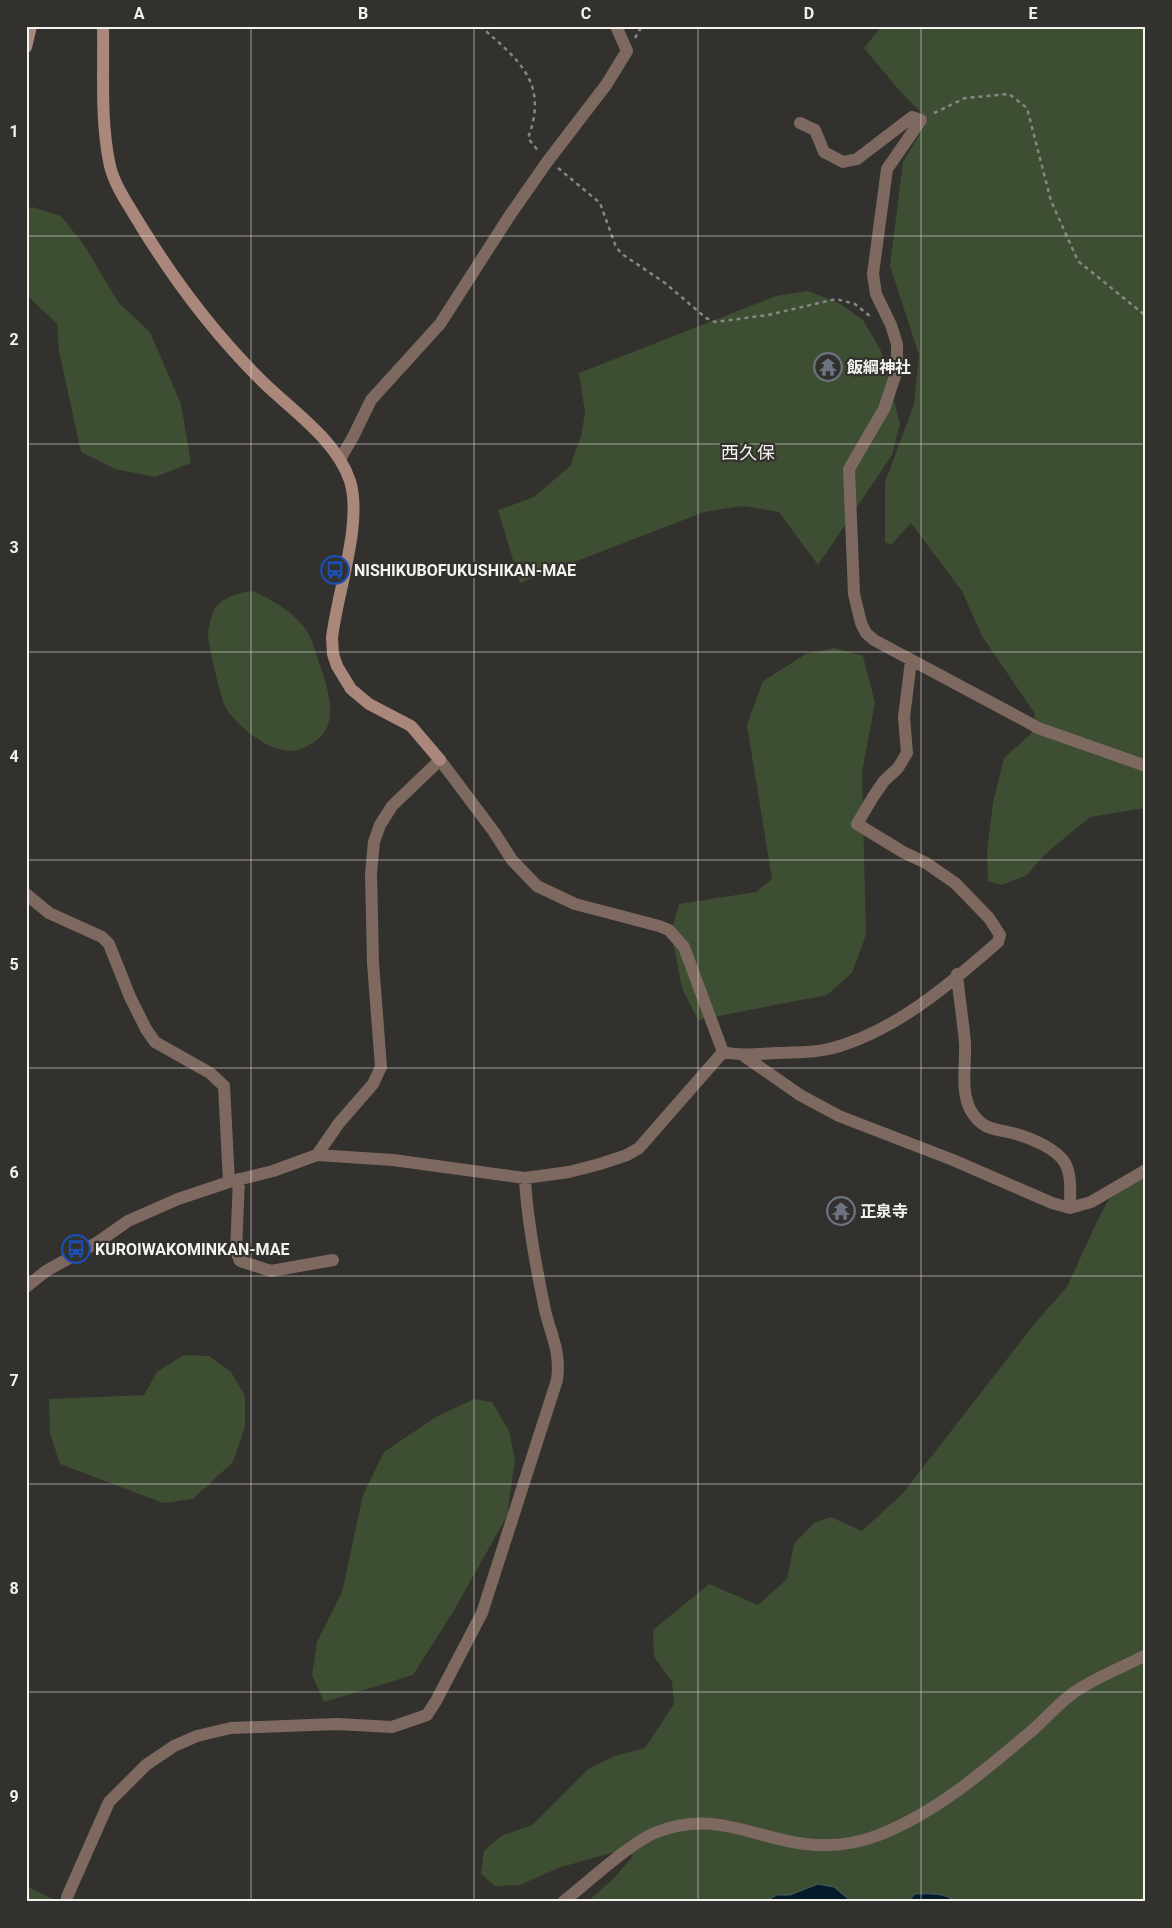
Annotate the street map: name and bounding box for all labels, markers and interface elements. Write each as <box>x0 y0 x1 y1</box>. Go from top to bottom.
text: A <box>134 4 145 23</box>
text: B <box>358 4 368 23</box>
text: C <box>581 4 591 23</box>
text: D <box>804 4 814 23</box>
text: E <box>1029 4 1038 23</box>
text: 1 <box>9 122 19 141</box>
text: 2 <box>9 330 19 349</box>
temple icon: 飯綱神社 <box>813 352 843 382</box>
place label: 飯綱神社 <box>846 358 911 377</box>
district label: 西久保 <box>721 442 775 463</box>
text: 3 <box>9 538 19 557</box>
bus stop icon: NISHIKUBOFUKUSHIKAN-MAE <box>320 555 350 585</box>
place label: NISHIKUBOFUKUSHIKAN-MAE <box>354 561 576 580</box>
text: 4 <box>9 747 19 766</box>
text: 5 <box>9 955 19 974</box>
text: 6 <box>9 1163 19 1182</box>
temple icon: 正泉寺 <box>826 1196 856 1226</box>
place label: 正泉寺 <box>860 1202 908 1221</box>
bus stop icon: KUROIWAKOMINKAN-MAE <box>61 1234 91 1264</box>
place label: KUROIWAKOMINKAN-MAE <box>95 1240 289 1259</box>
text: 7 <box>9 1371 19 1390</box>
text: 8 <box>9 1579 19 1598</box>
text: 9 <box>9 1787 19 1806</box>

